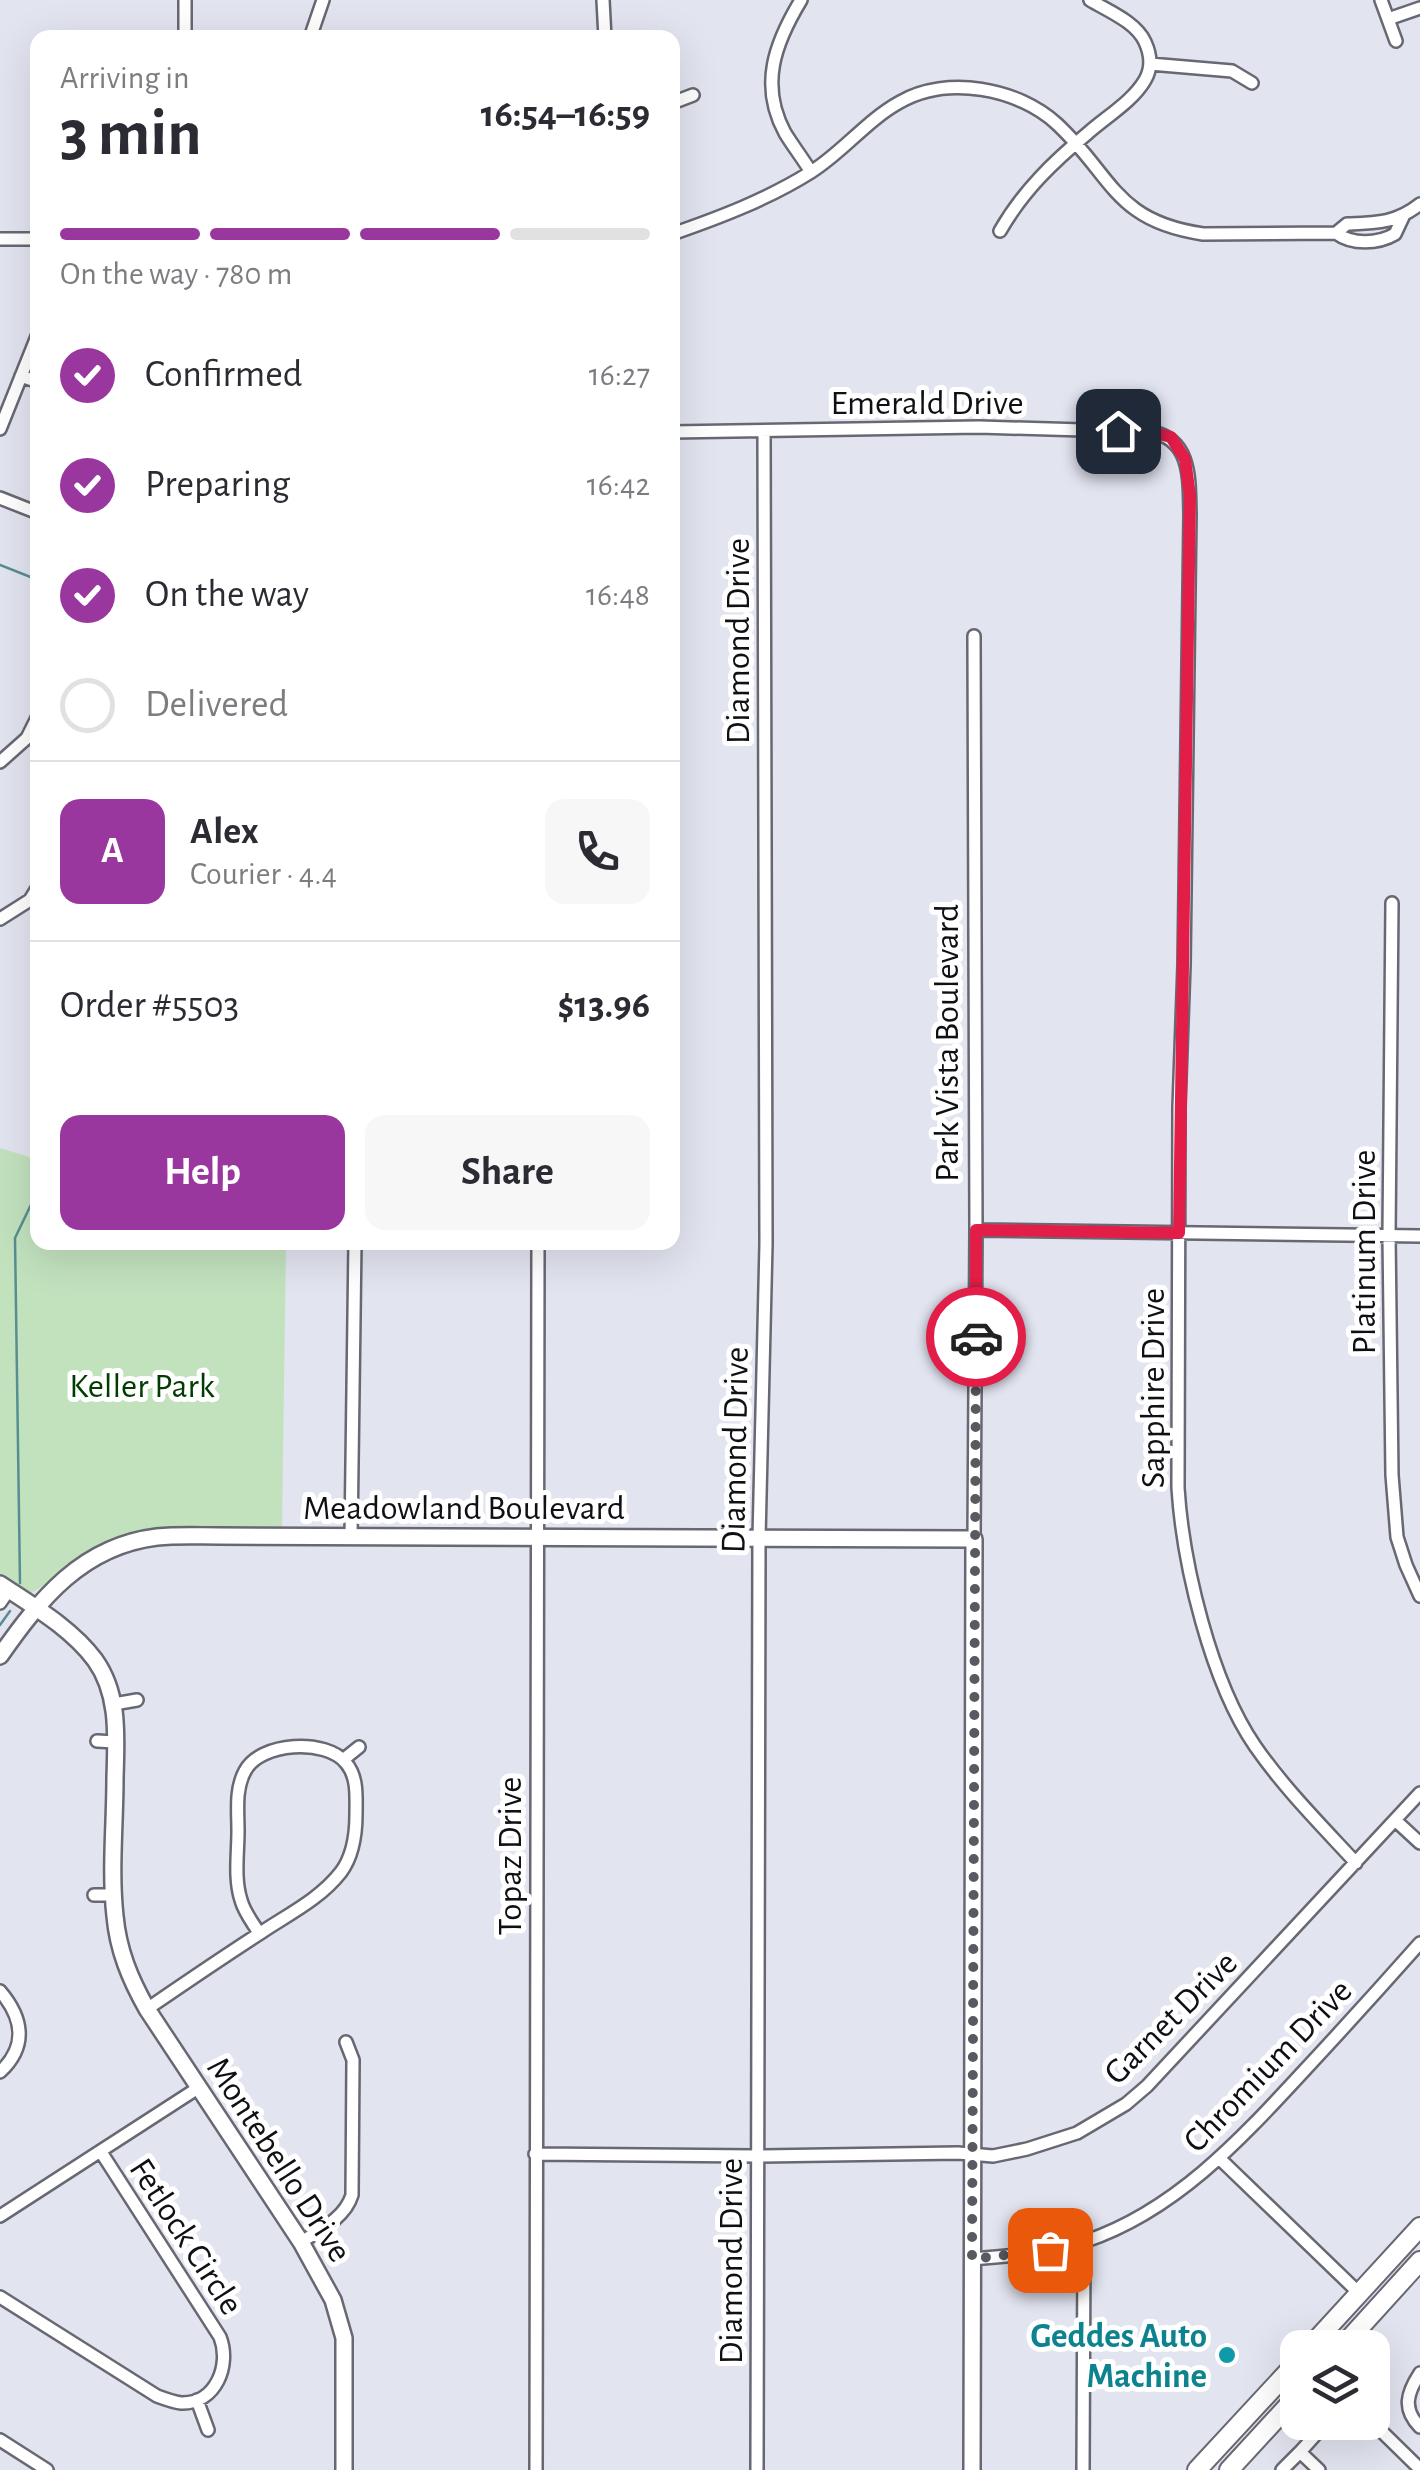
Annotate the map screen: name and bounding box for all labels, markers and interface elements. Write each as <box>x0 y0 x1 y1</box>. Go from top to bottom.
text: Arriving in <box>60 62 189 94</box>
text: 16:54–16:59 <box>481 96 650 134</box>
text: 3 min <box>60 102 202 167</box>
text: On the way · 780 m <box>60 258 292 290</box>
icon: check <box>60 348 115 403</box>
text: Confirmed <box>145 356 302 394</box>
text: 16:27 <box>589 359 650 391</box>
street label: Emerald Drive <box>830 386 1024 421</box>
pin <box>1076 389 1161 474</box>
icon: home <box>1091 404 1146 459</box>
icon: check <box>60 458 115 513</box>
text: Preparing <box>145 466 290 504</box>
text: 16:42 <box>587 469 650 501</box>
street label: Diamond Drive <box>721 538 756 744</box>
icon: check <box>60 568 115 623</box>
text: On the way <box>145 576 309 614</box>
text: 16:48 <box>586 579 650 611</box>
text: Delivered <box>145 686 288 724</box>
button: phone <box>545 799 650 904</box>
text: Alex <box>190 813 259 851</box>
text: A <box>101 832 124 870</box>
text: Courier · 4.4 <box>190 858 337 890</box>
street label: Park Vista Boulevard <box>930 904 965 1182</box>
text: Order #5503 <box>60 987 239 1025</box>
text: $13.96 <box>557 987 650 1025</box>
button: Help <box>60 1115 345 1230</box>
button: Share <box>365 1115 650 1230</box>
street label: Platinum Drive <box>1347 1150 1382 1354</box>
courier <box>926 1287 1026 1387</box>
street label: Sapphire Drive <box>1136 1288 1171 1488</box>
icon: car <box>949 1310 1004 1365</box>
street label: Diamond Drive <box>716 1346 755 1554</box>
park label: Keller Park <box>69 1369 215 1404</box>
street label: Meadowland Boulevard <box>303 1491 625 1526</box>
street label: Topaz Drive <box>493 1776 528 1936</box>
street label: Garnet Drive <box>1098 1945 1244 2091</box>
street label: Chromium Drive <box>1177 1973 1359 2159</box>
street label: Montebello Drive <box>200 2051 358 2268</box>
street label: Fetlock Circle <box>122 2152 249 2321</box>
street label: Diamond Drive <box>714 2158 749 2364</box>
pin <box>1008 2208 1093 2293</box>
icon: bag <box>1023 2223 1078 2278</box>
place label: Geddes Auto Machine <box>1031 2319 1207 2394</box>
map controls <box>1280 2330 1390 2440</box>
button: layers <box>1280 2330 1390 2440</box>
marker: Geddes Auto Machine <box>1216 2344 1238 2366</box>

